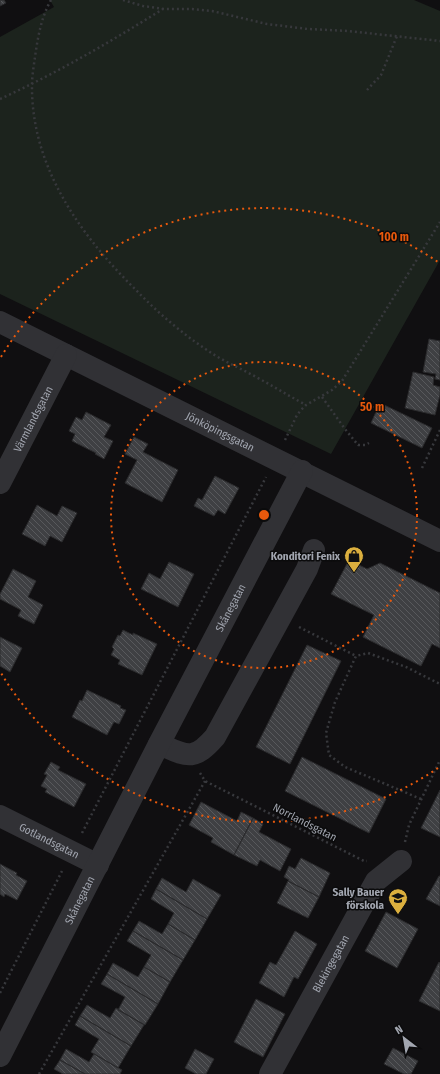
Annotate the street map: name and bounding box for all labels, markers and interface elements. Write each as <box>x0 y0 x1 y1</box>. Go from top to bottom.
text: 100 m <box>379 230 409 244</box>
street label: Värmlandsgatan <box>11 384 56 454</box>
text: 50 m <box>360 400 384 414</box>
street label: Jönköpingsgatan <box>184 410 256 455</box>
centre of rings <box>257 508 271 522</box>
shop icon: Konditori Fenix <box>343 545 365 573</box>
place label: Konditori Fenix <box>271 550 341 563</box>
street label: Skånegatan <box>213 582 249 634</box>
street label: Norrlandsgatan <box>271 801 339 844</box>
street label: Gotlandsgatan <box>17 821 81 861</box>
street label: Skånegatan <box>62 874 98 926</box>
place label: Sally Bauer förskola <box>333 886 385 912</box>
school or university icon: Sally Bauer förskola <box>387 887 409 915</box>
street label: Blekingegatan <box>310 933 352 995</box>
north arrow <box>384 1018 424 1058</box>
text: N <box>393 1023 405 1037</box>

